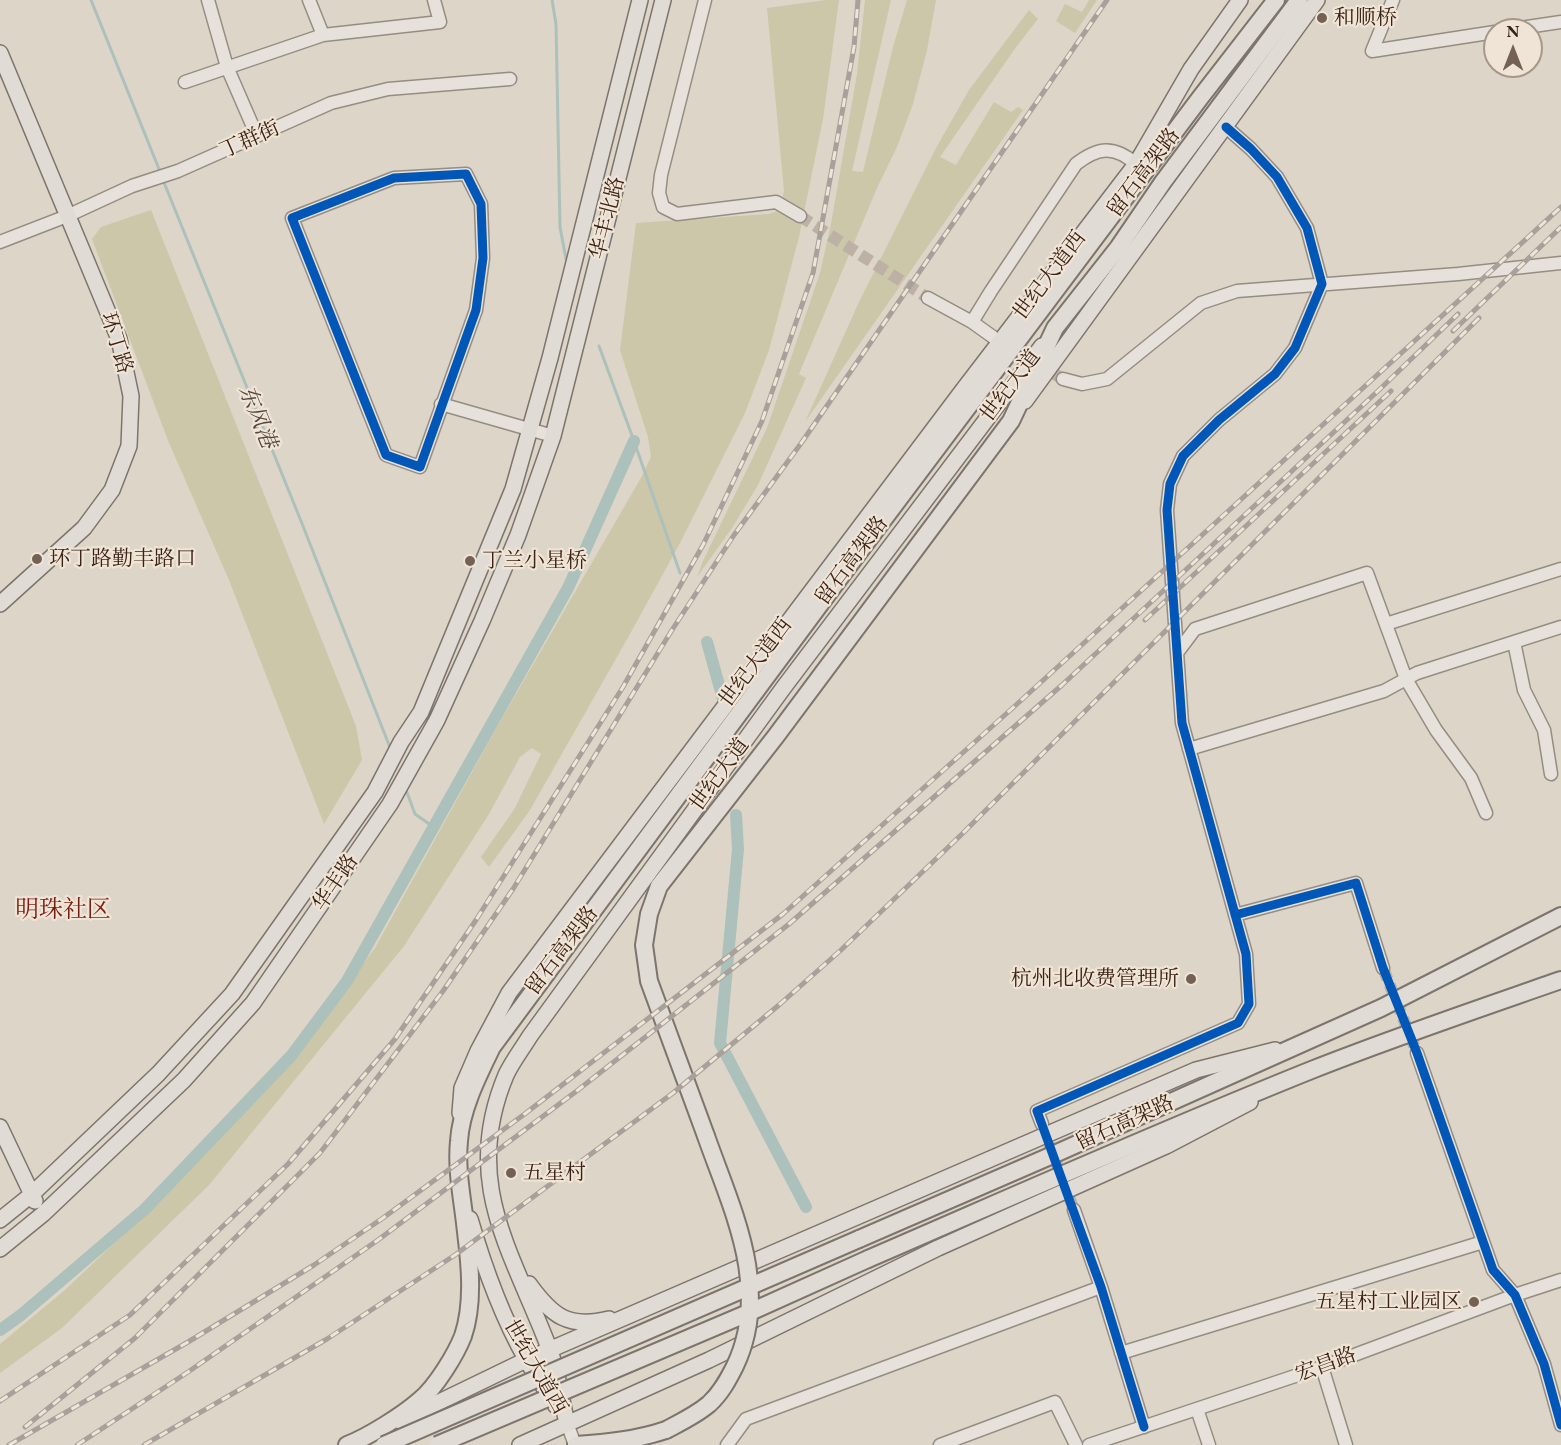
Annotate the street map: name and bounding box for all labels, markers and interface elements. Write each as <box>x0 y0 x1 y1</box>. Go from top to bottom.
place label: 和顺桥 <box>1334 5 1397 31</box>
marker: 和顺桥 <box>1315 11 1329 25</box>
north arrow <box>1483 18 1543 78</box>
text: N <box>1507 21 1519 42</box>
street label: 丁群街 <box>216 116 284 164</box>
street label: 留石高架路 <box>1102 123 1186 223</box>
street label: 华丰北路 <box>586 174 630 262</box>
street label: 世纪大道西 <box>1008 226 1092 326</box>
street label: 环丁路 <box>95 309 137 377</box>
street label: 世纪大道 <box>976 345 1046 427</box>
water label: 东风港 <box>232 381 282 453</box>
street label: 留石高架路 <box>810 511 894 611</box>
place label: 环丁路勤丰路口 <box>49 546 196 572</box>
place label: 丁兰小星桥 <box>482 548 587 574</box>
marker: 环丁路勤丰路口 <box>30 552 44 566</box>
marker: 丁兰小星桥 <box>463 554 477 568</box>
street label: 世纪大道西 <box>714 613 798 713</box>
street label: 世纪大道 <box>685 734 755 816</box>
street label: 华丰路 <box>308 850 364 916</box>
district label: 明珠社区 <box>15 896 111 924</box>
street label: 留石高架路 <box>520 901 604 1001</box>
place label: 杭州北收费管理所 <box>1011 966 1179 992</box>
marker: 杭州北收费管理所 <box>1184 972 1198 986</box>
street label: 留石高架路 <box>1072 1090 1178 1156</box>
place label: 五星村 <box>523 1160 586 1186</box>
marker: 五星村 <box>504 1166 518 1180</box>
place label: 五星村工业园区 <box>1315 1289 1462 1315</box>
marker: 五星村工业园区 <box>1467 1295 1481 1309</box>
street label: 世纪大道西 <box>498 1315 572 1419</box>
street label: 宏昌路 <box>1292 1342 1360 1388</box>

